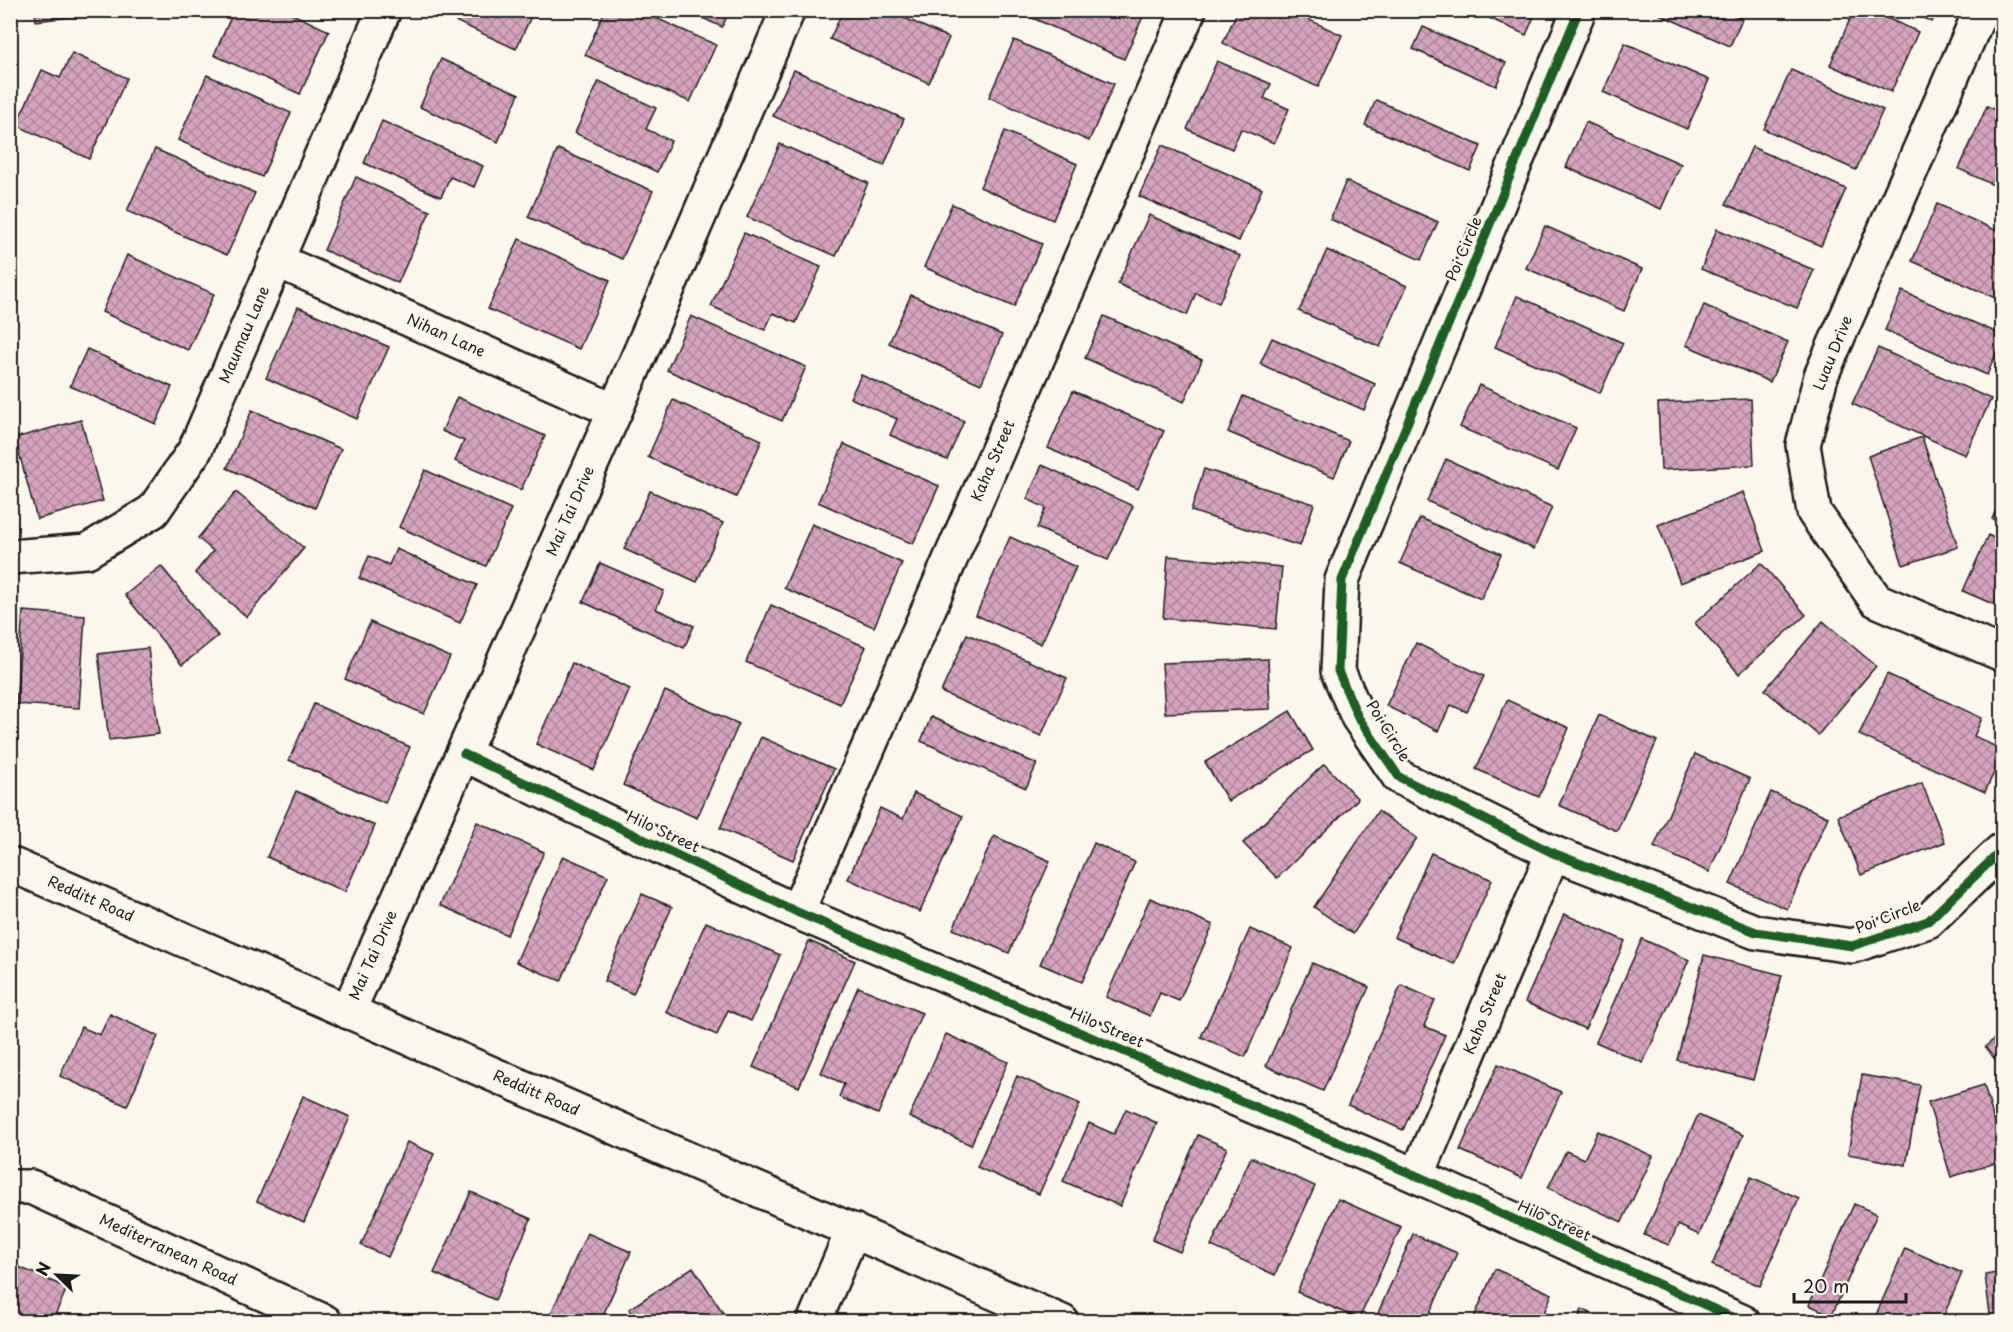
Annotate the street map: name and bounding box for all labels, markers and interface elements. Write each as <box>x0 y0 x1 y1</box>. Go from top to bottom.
street label: Poi Circle <box>1439 212 1487 285</box>
street label: Maumau Lane <box>212 282 274 386</box>
street label: Nihan Lane <box>404 307 490 362</box>
street label: Luau Drive <box>1806 312 1857 393</box>
street label: Kaha Street <box>964 416 1019 504</box>
street label: Mai Tai Drive <box>539 462 599 559</box>
street label: Poi Circle <box>1361 695 1417 765</box>
street label: Hilo Street <box>623 804 704 858</box>
street label: Redditt Road <box>44 869 138 927</box>
street label: Poi Circle <box>1851 893 1924 939</box>
street label: Mai Tai Drive <box>342 906 402 1003</box>
street label: Kaho Street <box>1457 969 1511 1058</box>
street label: Hilo Street <box>1067 1001 1148 1052</box>
street label: Redditt Road <box>490 1063 584 1121</box>
street label: Hilo Street <box>1514 1193 1595 1246</box>
street label: Mediterranean Road <box>96 1207 242 1290</box>
north arrow <box>27 1245 87 1305</box>
text: N <box>29 1258 56 1279</box>
scale bar <box>1794 1266 1906 1304</box>
text: 20 m <box>1803 1272 1849 1299</box>

